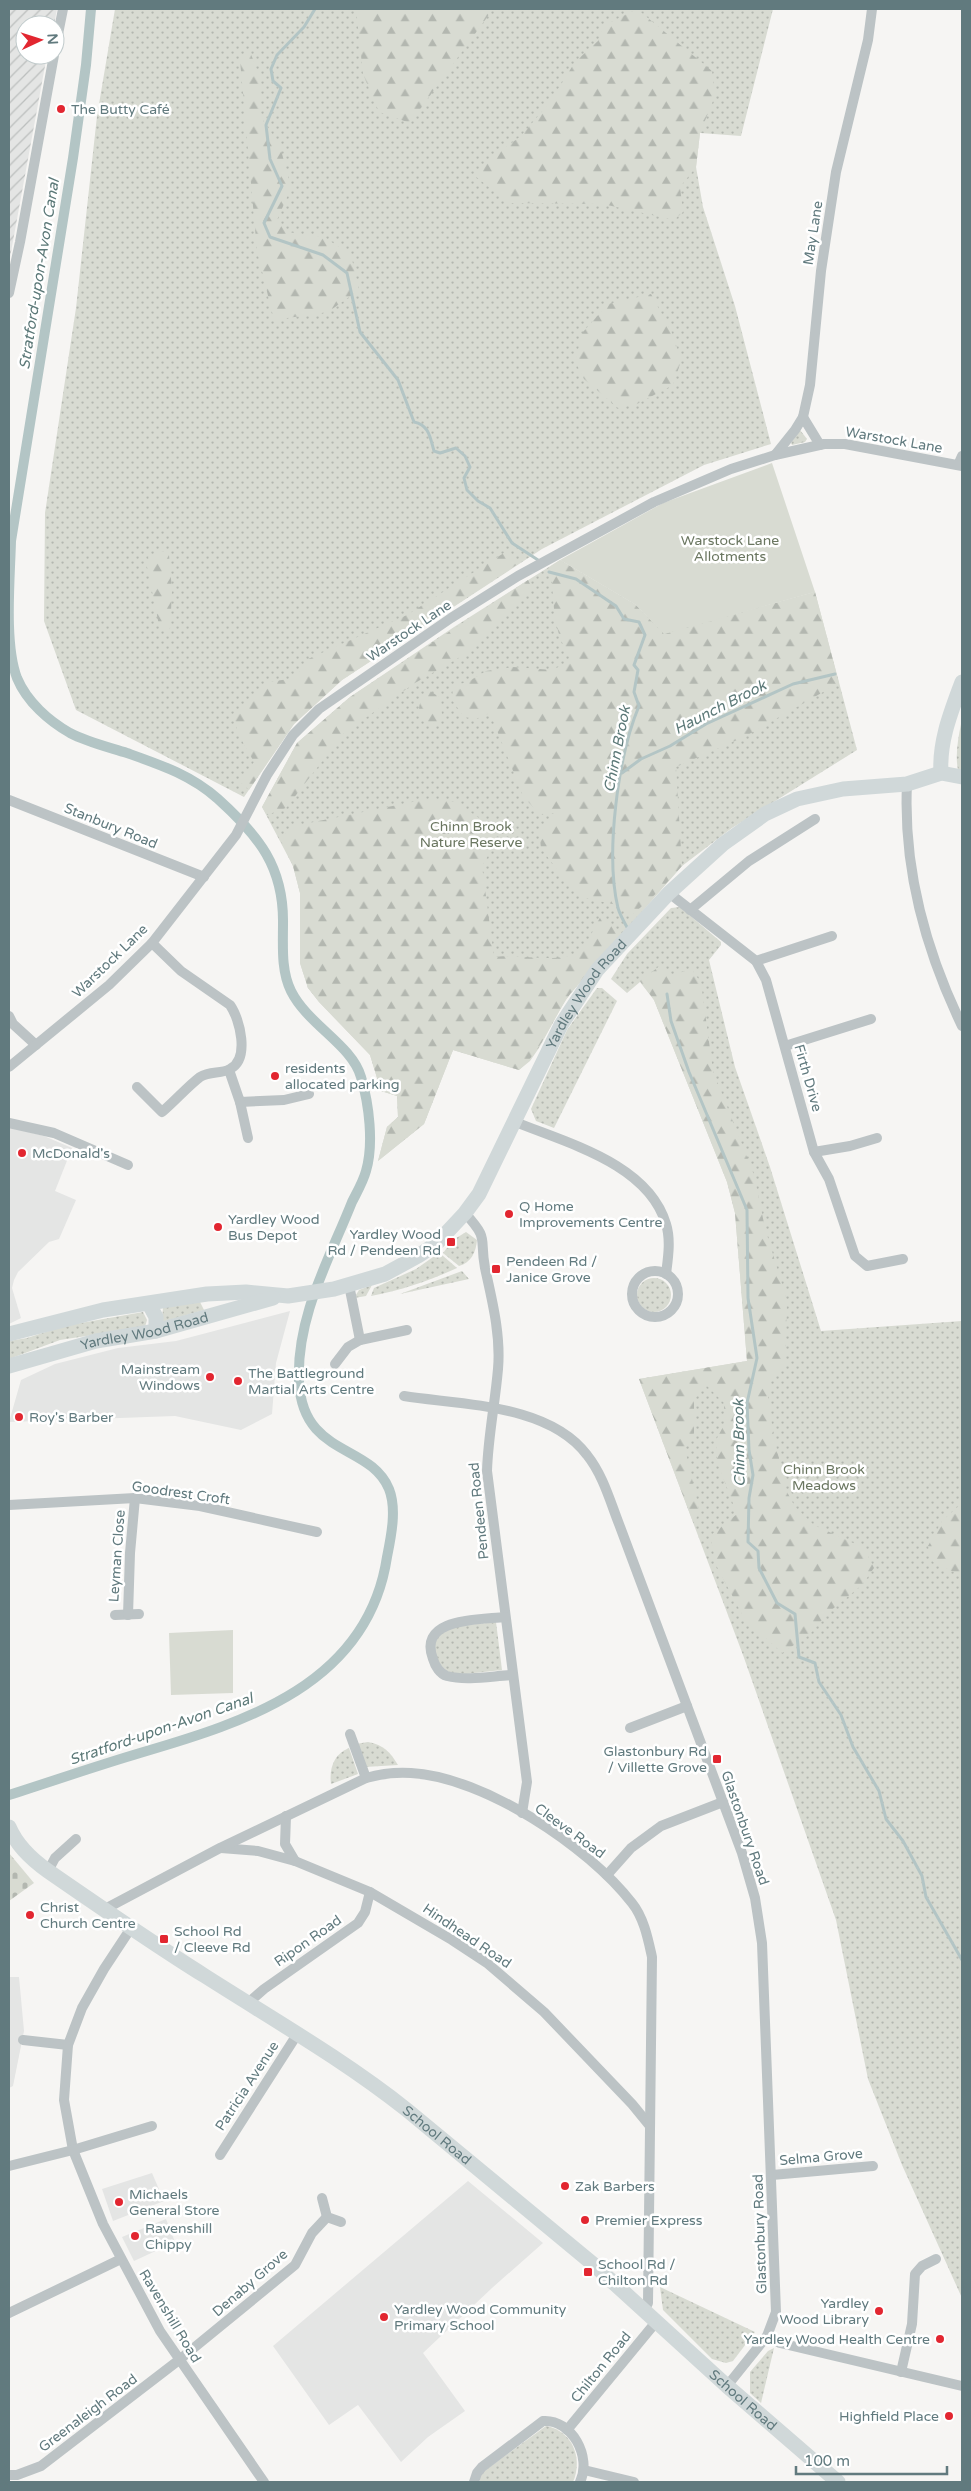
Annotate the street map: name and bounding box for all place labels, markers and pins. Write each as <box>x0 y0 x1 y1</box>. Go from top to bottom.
place label: The Butty Café <box>71 101 170 118</box>
marker: The Butty Café <box>55 103 67 115</box>
place label: residents allocated parking <box>285 1060 400 1093</box>
marker: residents allocated parking <box>269 1070 281 1082</box>
place label: McDonald's <box>32 1145 110 1162</box>
marker: McDonald's <box>16 1147 28 1159</box>
place label: Q Home Improvements Centre <box>519 1198 662 1231</box>
marker: Q Home Improvements Centre <box>503 1208 515 1220</box>
place label: Yardley Wood Bus Depot <box>228 1211 320 1244</box>
marker: Yardley Wood Bus Depot <box>212 1221 224 1233</box>
place label: Yardley Wood Rd / Pendeen Rd <box>327 1226 441 1259</box>
marker: Yardley Wood Rd / Pendeen Rd <box>445 1236 457 1248</box>
place label: Pendeen Rd / Janice Grove <box>506 1253 597 1286</box>
marker: Pendeen Rd / Janice Grove <box>490 1263 502 1275</box>
place label: Mainstream Windows <box>121 1361 200 1394</box>
place label: The Battleground Martial Arts Centre <box>248 1365 374 1398</box>
marker: Mainstream Windows <box>204 1371 216 1383</box>
marker: The Battleground Martial Arts Centre <box>232 1375 244 1387</box>
place label: Roy's Barber <box>29 1409 114 1426</box>
marker: Roy's Barber <box>13 1411 25 1423</box>
place label: Glastonbury Rd / Villette Grove <box>603 1743 707 1776</box>
marker: Glastonbury Rd / Villette Grove <box>711 1753 723 1765</box>
place label: Christ Church Centre <box>40 1899 136 1932</box>
marker: Christ Church Centre <box>24 1909 36 1921</box>
place label: School Rd / Cleeve Rd <box>174 1923 251 1956</box>
marker: School Rd / Cleeve Rd <box>158 1933 170 1945</box>
place label: Zak Barbers <box>575 2178 655 2195</box>
marker: Zak Barbers <box>559 2180 571 2192</box>
place label: Michaels General Store <box>129 2186 220 2219</box>
marker: Michaels General Store <box>113 2196 125 2208</box>
place label: Premier Express <box>595 2212 703 2229</box>
marker: Premier Express <box>579 2214 591 2226</box>
place label: Ravenshill Chippy <box>145 2220 212 2253</box>
marker: Ravenshill Chippy <box>129 2230 141 2242</box>
place label: School Rd / Chilton Rd <box>598 2256 675 2289</box>
marker: School Rd / Chilton Rd <box>582 2266 594 2278</box>
place label: Yardley Wood Library <box>779 2295 869 2328</box>
place label: Yardley Wood Community Primary School <box>394 2301 567 2334</box>
marker: Yardley Wood Library <box>873 2305 885 2317</box>
marker: Yardley Wood Community Primary School <box>378 2311 390 2323</box>
place label: Yardley Wood Health Centre <box>743 2331 930 2348</box>
marker: Yardley Wood Health Centre <box>934 2333 946 2345</box>
place label: Highfield Place <box>839 2408 939 2425</box>
marker: Highfield Place <box>943 2410 955 2422</box>

